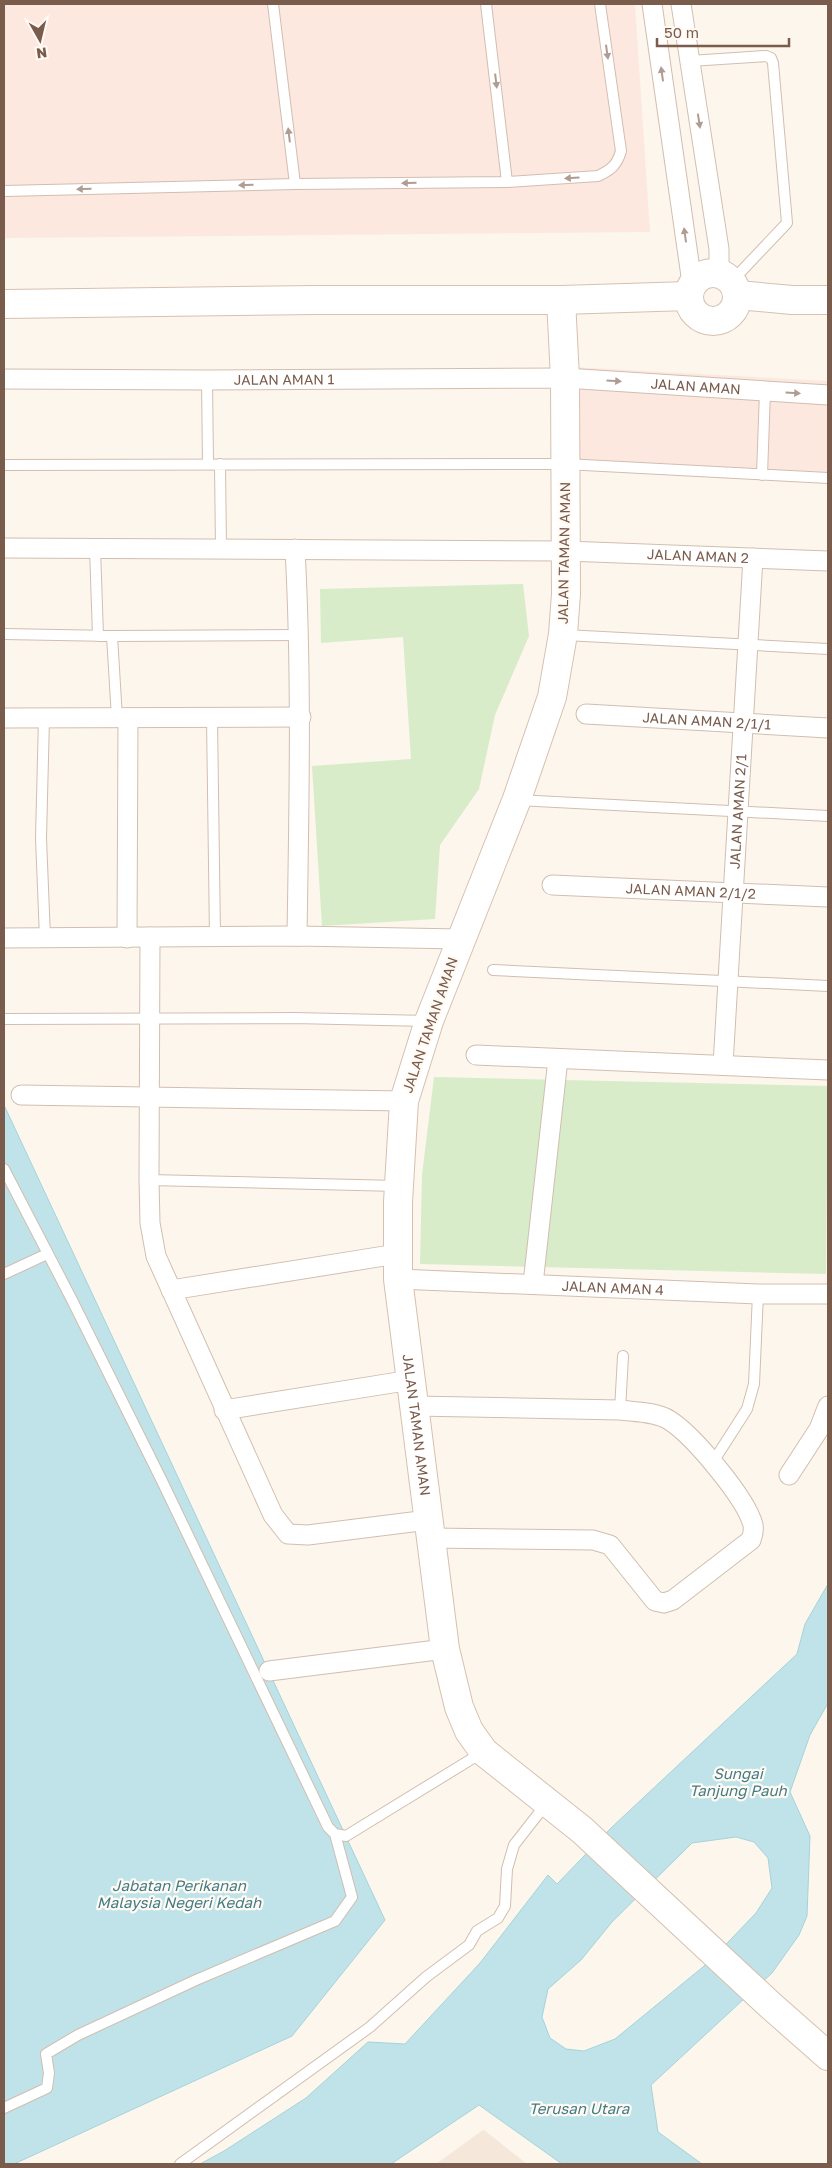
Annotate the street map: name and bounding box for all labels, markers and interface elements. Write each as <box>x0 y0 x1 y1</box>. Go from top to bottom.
north arrow <box>15 15 65 65</box>
scale bar <box>657 15 790 47</box>
text: 50 m <box>664 23 699 41</box>
text: N <box>35 44 48 63</box>
one-way arrow <box>603 44 611 60</box>
one-way arrow <box>658 66 666 82</box>
one-way arrow <box>492 73 500 89</box>
one-way arrow <box>696 113 704 129</box>
one-way arrow <box>285 127 293 143</box>
one-way arrow <box>564 175 580 183</box>
one-way arrow <box>401 179 417 187</box>
one-way arrow <box>238 181 254 189</box>
one-way arrow <box>76 185 92 193</box>
one-way arrow <box>681 227 689 243</box>
street label: JALAN AMAN 1 <box>234 370 334 388</box>
street label: JALAN AMAN <box>650 375 741 397</box>
one-way arrow <box>606 378 622 386</box>
one-way arrow <box>786 389 802 397</box>
street label: JALAN TAMAN AMAN <box>554 482 573 624</box>
street label: JALAN AMAN 2 <box>647 545 749 566</box>
street label: JALAN AMAN 2/1/1 <box>642 708 772 733</box>
street label: JALAN AMAN 2/1 <box>726 753 749 869</box>
street label: JALAN AMAN 2/1/2 <box>625 879 756 902</box>
street label: JALAN TAMAN AMAN <box>398 955 461 1095</box>
street label: JALAN AMAN 4 <box>561 1277 664 1298</box>
street label: JALAN TAMAN AMAN <box>400 1353 434 1497</box>
water label: Sungai Tanjung Pauh <box>689 1764 787 1800</box>
water label: Jabatan Perikanan Malaysia Negeri Kedah <box>97 1876 262 1912</box>
water label: Terusan Utara <box>529 2099 630 2117</box>

